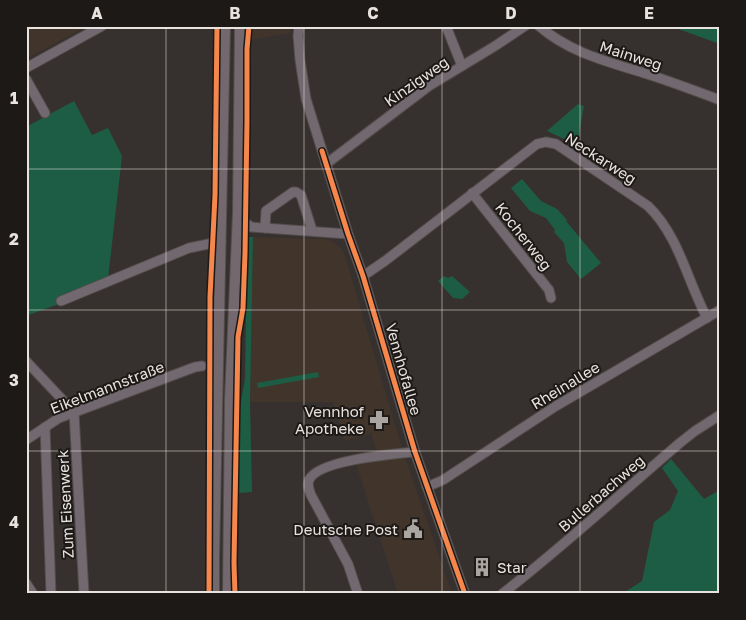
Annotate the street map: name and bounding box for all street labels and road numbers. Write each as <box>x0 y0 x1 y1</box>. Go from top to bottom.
street label: Mainweg <box>598 36 664 74</box>
street label: Kinzigweg <box>380 52 452 110</box>
street label: Neckarweg <box>562 128 640 188</box>
street label: Kocherweg <box>492 198 556 274</box>
street label: Vennhofallee <box>382 321 426 417</box>
street label: Eikelmannstraße <box>47 357 167 417</box>
street label: Rheinallee <box>527 357 603 412</box>
street label: Zum Eisenwerk <box>53 449 77 559</box>
street label: Bullerbachweg <box>554 451 648 535</box>

